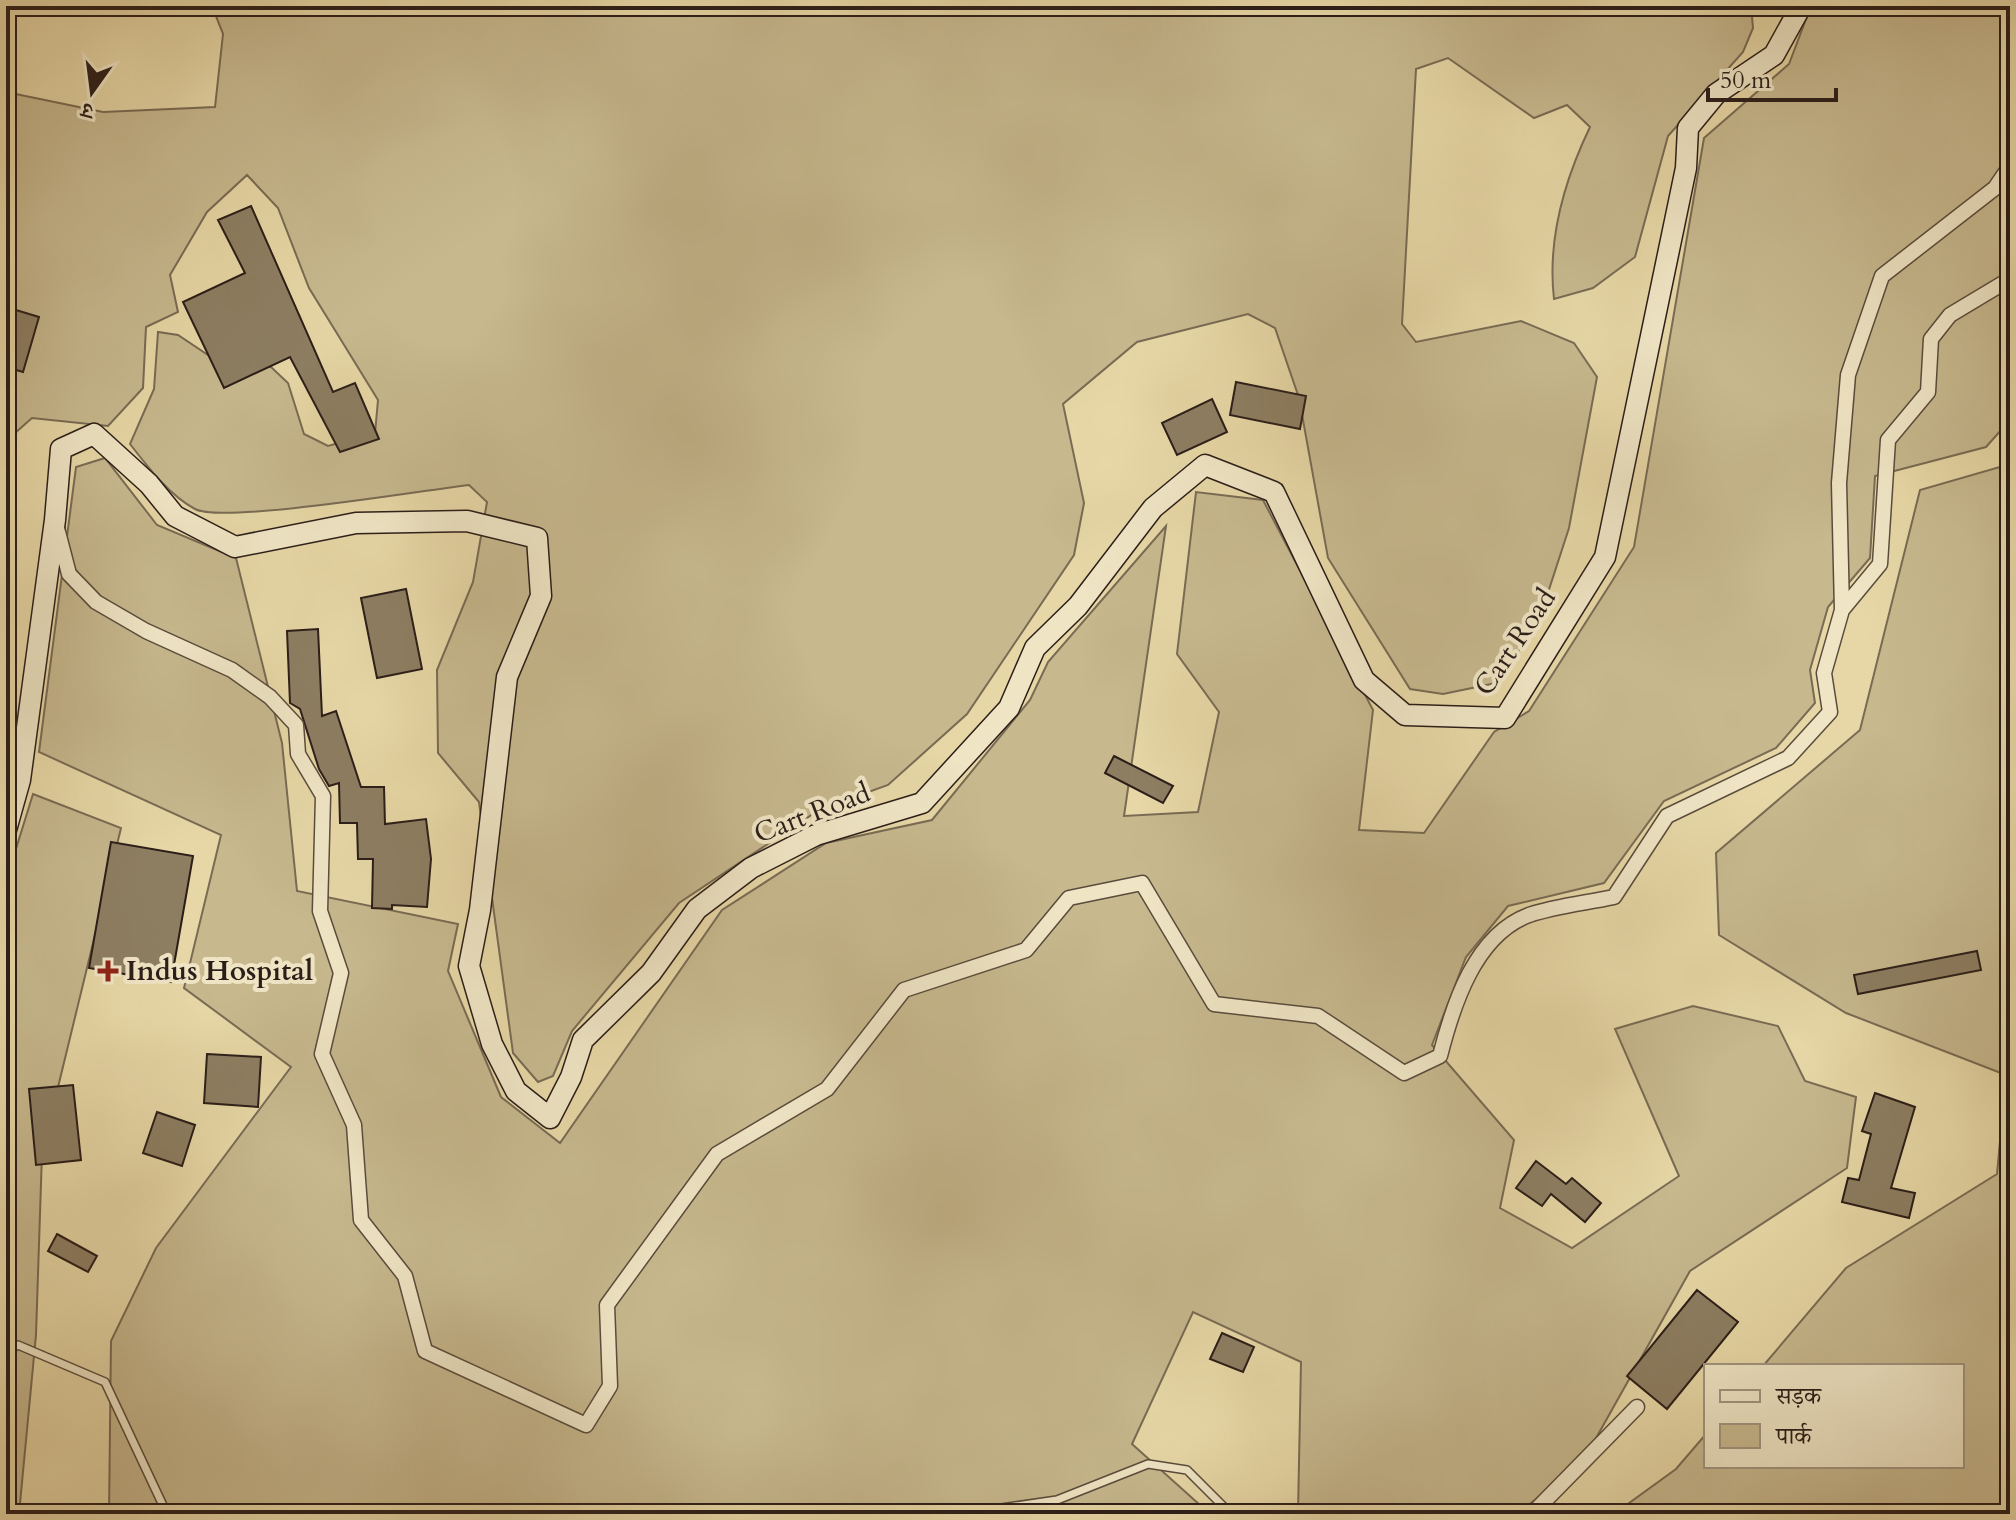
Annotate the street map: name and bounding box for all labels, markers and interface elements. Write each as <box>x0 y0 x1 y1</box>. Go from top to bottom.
north arrow <box>52 52 132 132</box>
scale bar <box>1708 52 1836 102</box>
text: 50 m <box>1720 64 1772 97</box>
text: उ <box>77 94 98 127</box>
street label: Cart Road <box>1465 581 1565 703</box>
street label: Cart Road <box>748 773 876 853</box>
place label: Indus Hospital <box>126 952 313 990</box>
marker: Indus Hospital <box>97 960 119 982</box>
legend <box>1704 1364 1964 1468</box>
text: सड़क <box>1775 1380 1823 1413</box>
text: पार्क <box>1775 1420 1813 1453</box>

